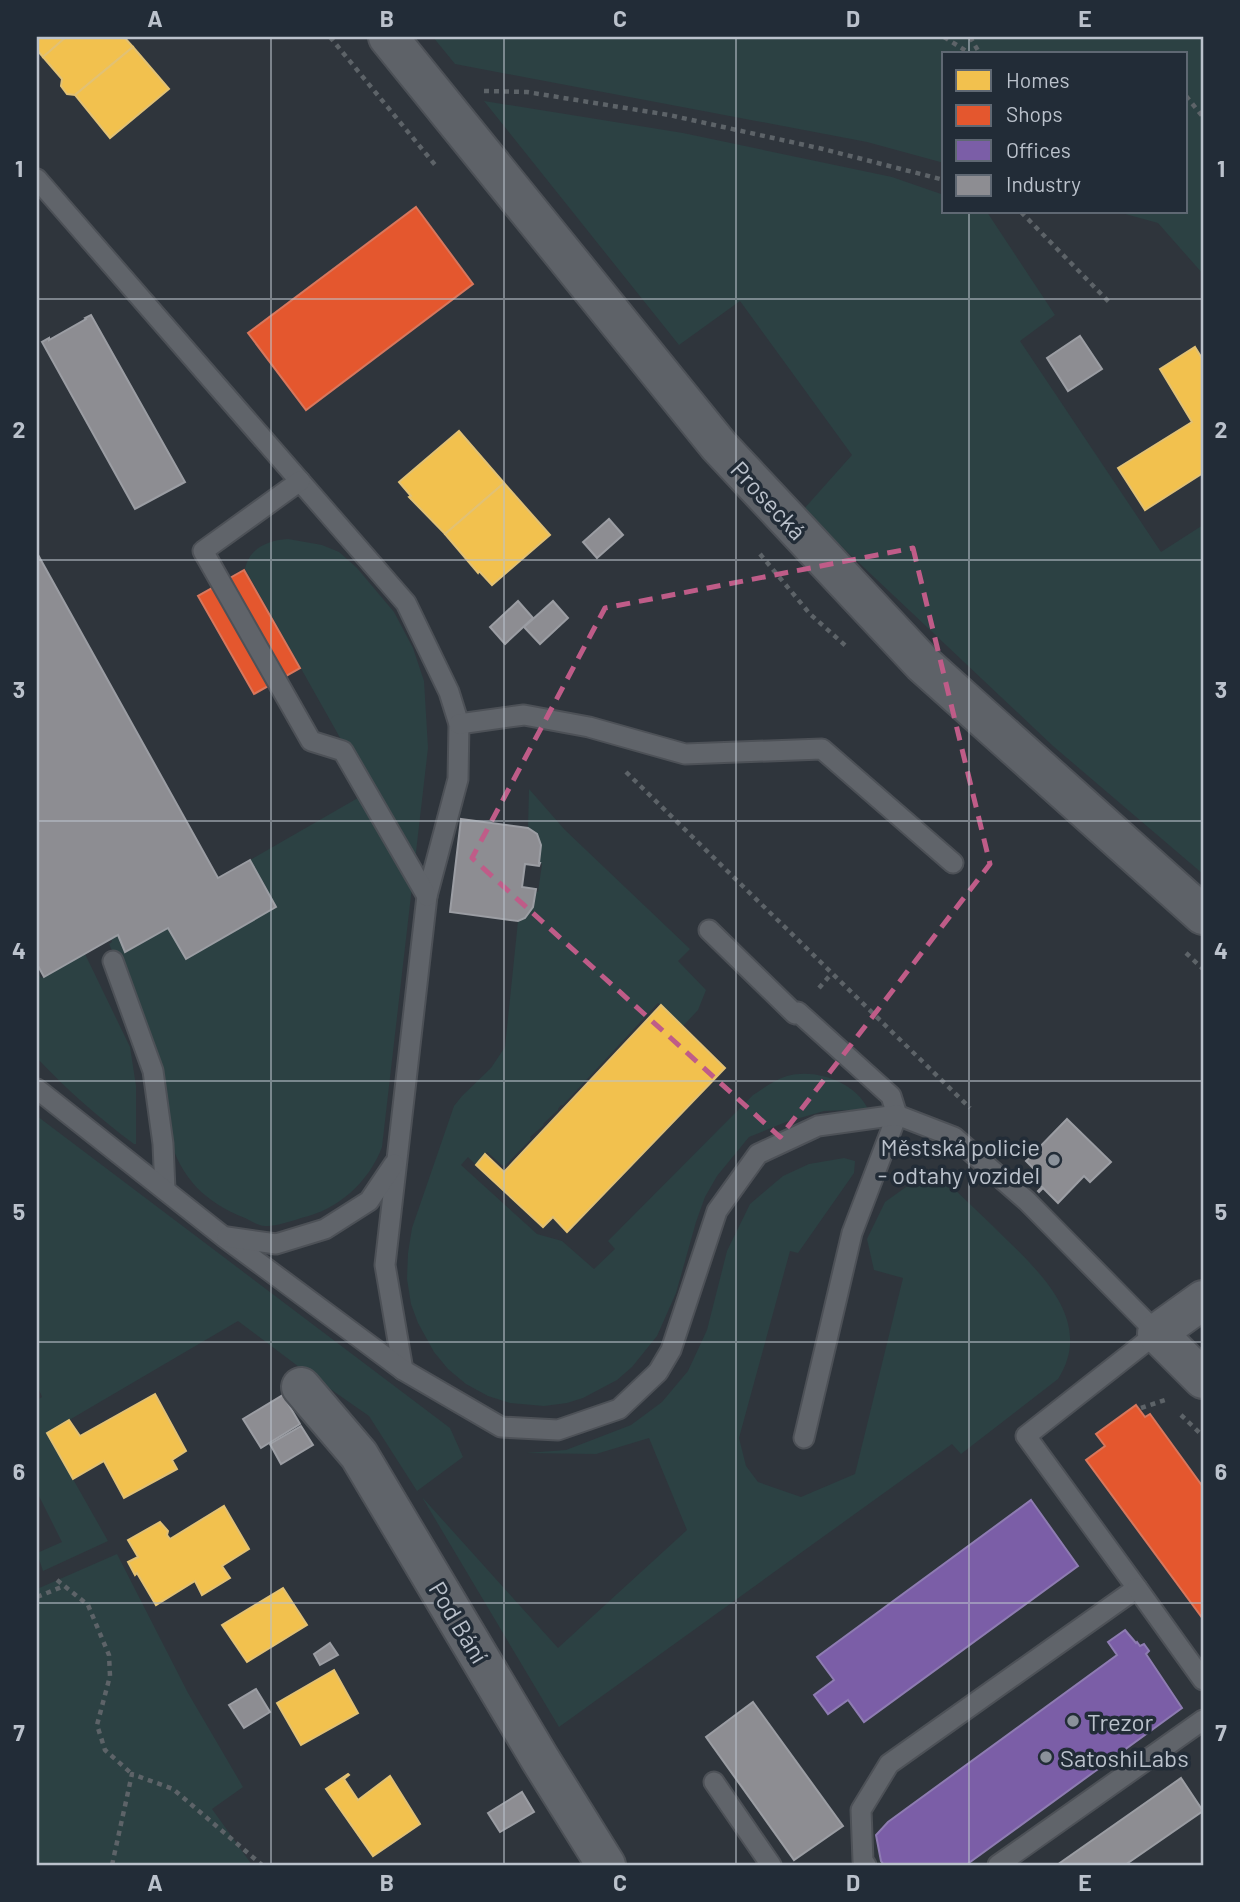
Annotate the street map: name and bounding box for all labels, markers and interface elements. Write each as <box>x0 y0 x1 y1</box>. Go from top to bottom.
text: A <box>147 4 163 32</box>
text: B <box>380 4 394 32</box>
text: C <box>613 4 627 32</box>
text: D <box>846 4 860 32</box>
text: E <box>1078 4 1092 32</box>
legend <box>942 52 1188 214</box>
text: Homes <box>1006 67 1070 92</box>
text: Shops <box>1006 101 1063 126</box>
text: Offices <box>1006 137 1071 162</box>
text: 1 <box>15 154 23 182</box>
text: 1 <box>1217 154 1225 182</box>
text: Industry <box>1006 171 1081 196</box>
text: 2 <box>13 415 25 443</box>
text: 2 <box>1215 415 1227 443</box>
street label: Prosecká <box>725 455 813 545</box>
text: 3 <box>13 675 25 703</box>
text: 3 <box>1215 675 1227 703</box>
text: 4 <box>12 936 26 964</box>
text: 4 <box>1214 936 1228 964</box>
place label: Městská policie - odtahy vozidel <box>878 1132 1040 1189</box>
marker: Městská policie - odtahy vozidel <box>1046 1152 1062 1168</box>
text: 5 <box>13 1197 25 1225</box>
text: 5 <box>1215 1197 1227 1225</box>
text: 6 <box>13 1457 25 1485</box>
text: 6 <box>1215 1457 1227 1485</box>
street label: Pod Bání <box>423 1576 495 1668</box>
place label: Trezor <box>1087 1707 1154 1736</box>
marker: Trezor <box>1065 1713 1081 1729</box>
text: 7 <box>13 1718 25 1746</box>
text: 7 <box>1215 1718 1227 1746</box>
place label: SatoshiLabs <box>1060 1743 1189 1772</box>
marker: SatoshiLabs <box>1038 1749 1054 1765</box>
text: A <box>147 1868 163 1896</box>
text: B <box>380 1868 394 1896</box>
text: C <box>613 1868 627 1896</box>
text: D <box>846 1868 860 1896</box>
text: E <box>1078 1868 1092 1896</box>

